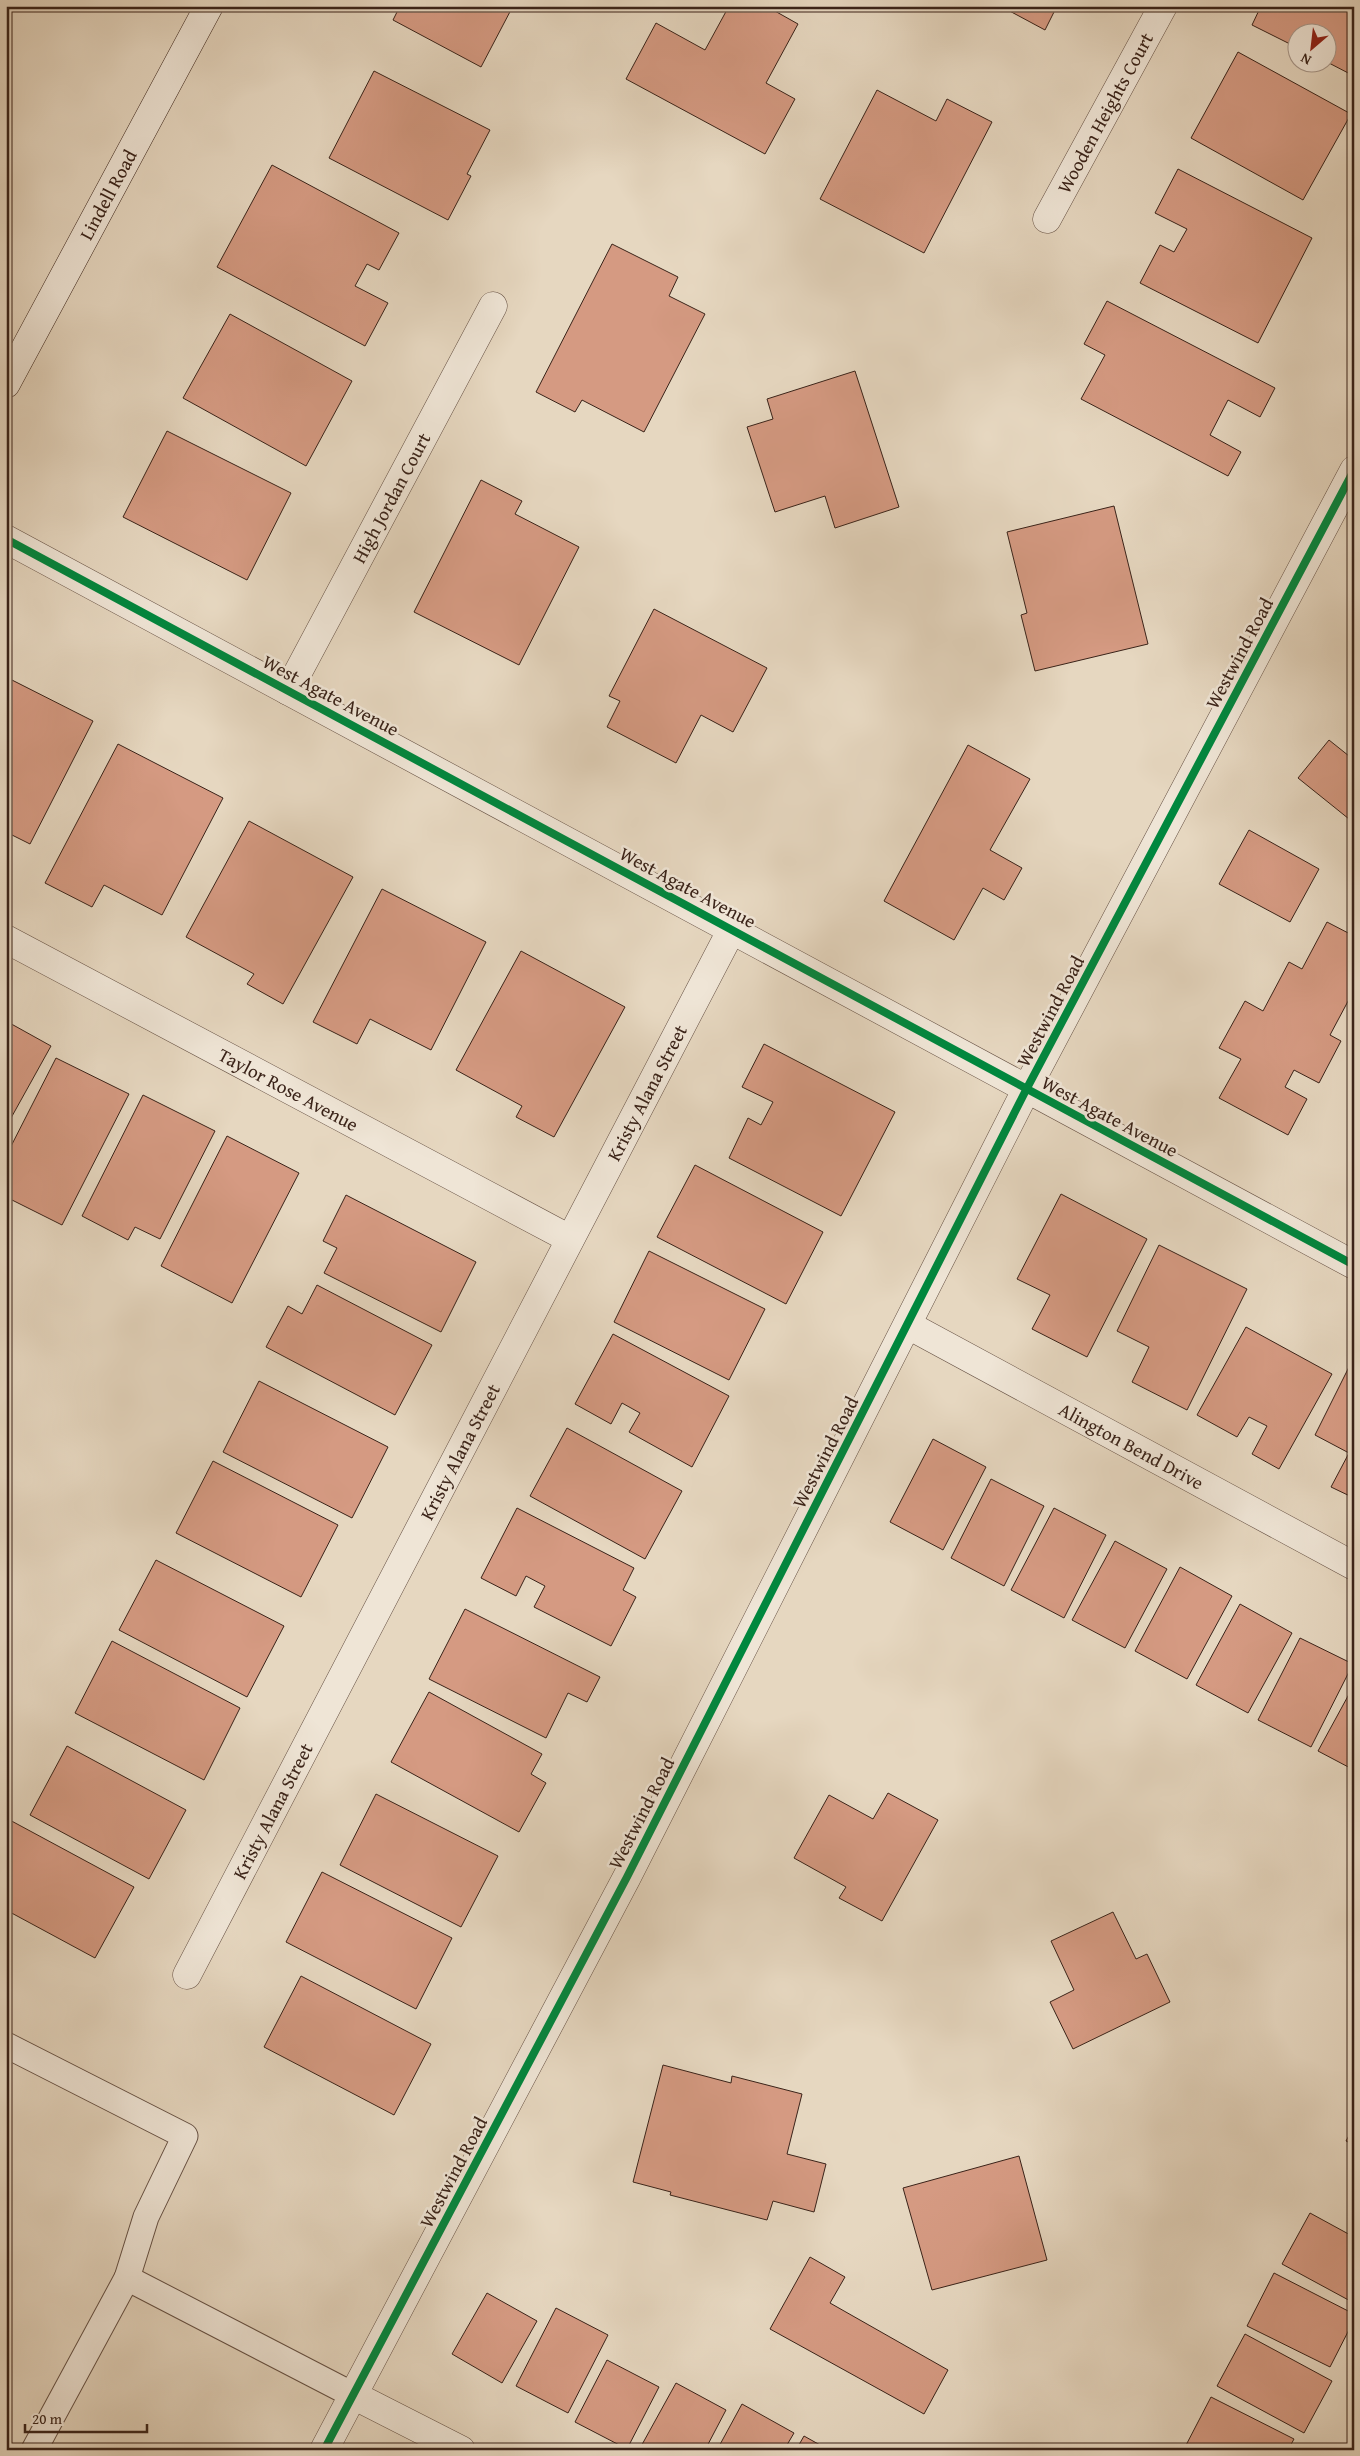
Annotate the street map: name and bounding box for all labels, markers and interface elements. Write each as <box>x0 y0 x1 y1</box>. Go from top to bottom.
north arrow <box>1288 22 1338 72</box>
street label: Wooden Heights Court <box>1050 27 1160 198</box>
text: N <box>1297 48 1315 71</box>
street label: Lindell Road <box>72 144 144 245</box>
street label: High Jordan Court <box>345 427 437 568</box>
street label: Westwind Road <box>1198 592 1280 714</box>
street label: West Agate Avenue <box>258 647 404 743</box>
street label: West Agate Avenue <box>615 839 761 935</box>
street label: Westwind Road <box>1009 950 1091 1072</box>
street label: Kristy Alana Street <box>600 1019 694 1166</box>
street label: Taylor Rose Avenue <box>213 1040 364 1138</box>
street label: West Agate Avenue <box>1037 1068 1183 1164</box>
street label: Kristy Alana Street <box>413 1378 507 1525</box>
street label: Westwind Road <box>785 1390 866 1513</box>
street label: Alington Bend Drive <box>1054 1395 1209 1496</box>
street label: Kristy Alana Street <box>225 1738 320 1884</box>
street label: Westwind Road <box>601 1751 682 1874</box>
street label: Westwind Road <box>412 2111 494 2233</box>
scale bar <box>25 2401 148 2433</box>
text: 20 m <box>32 2408 63 2429</box>

